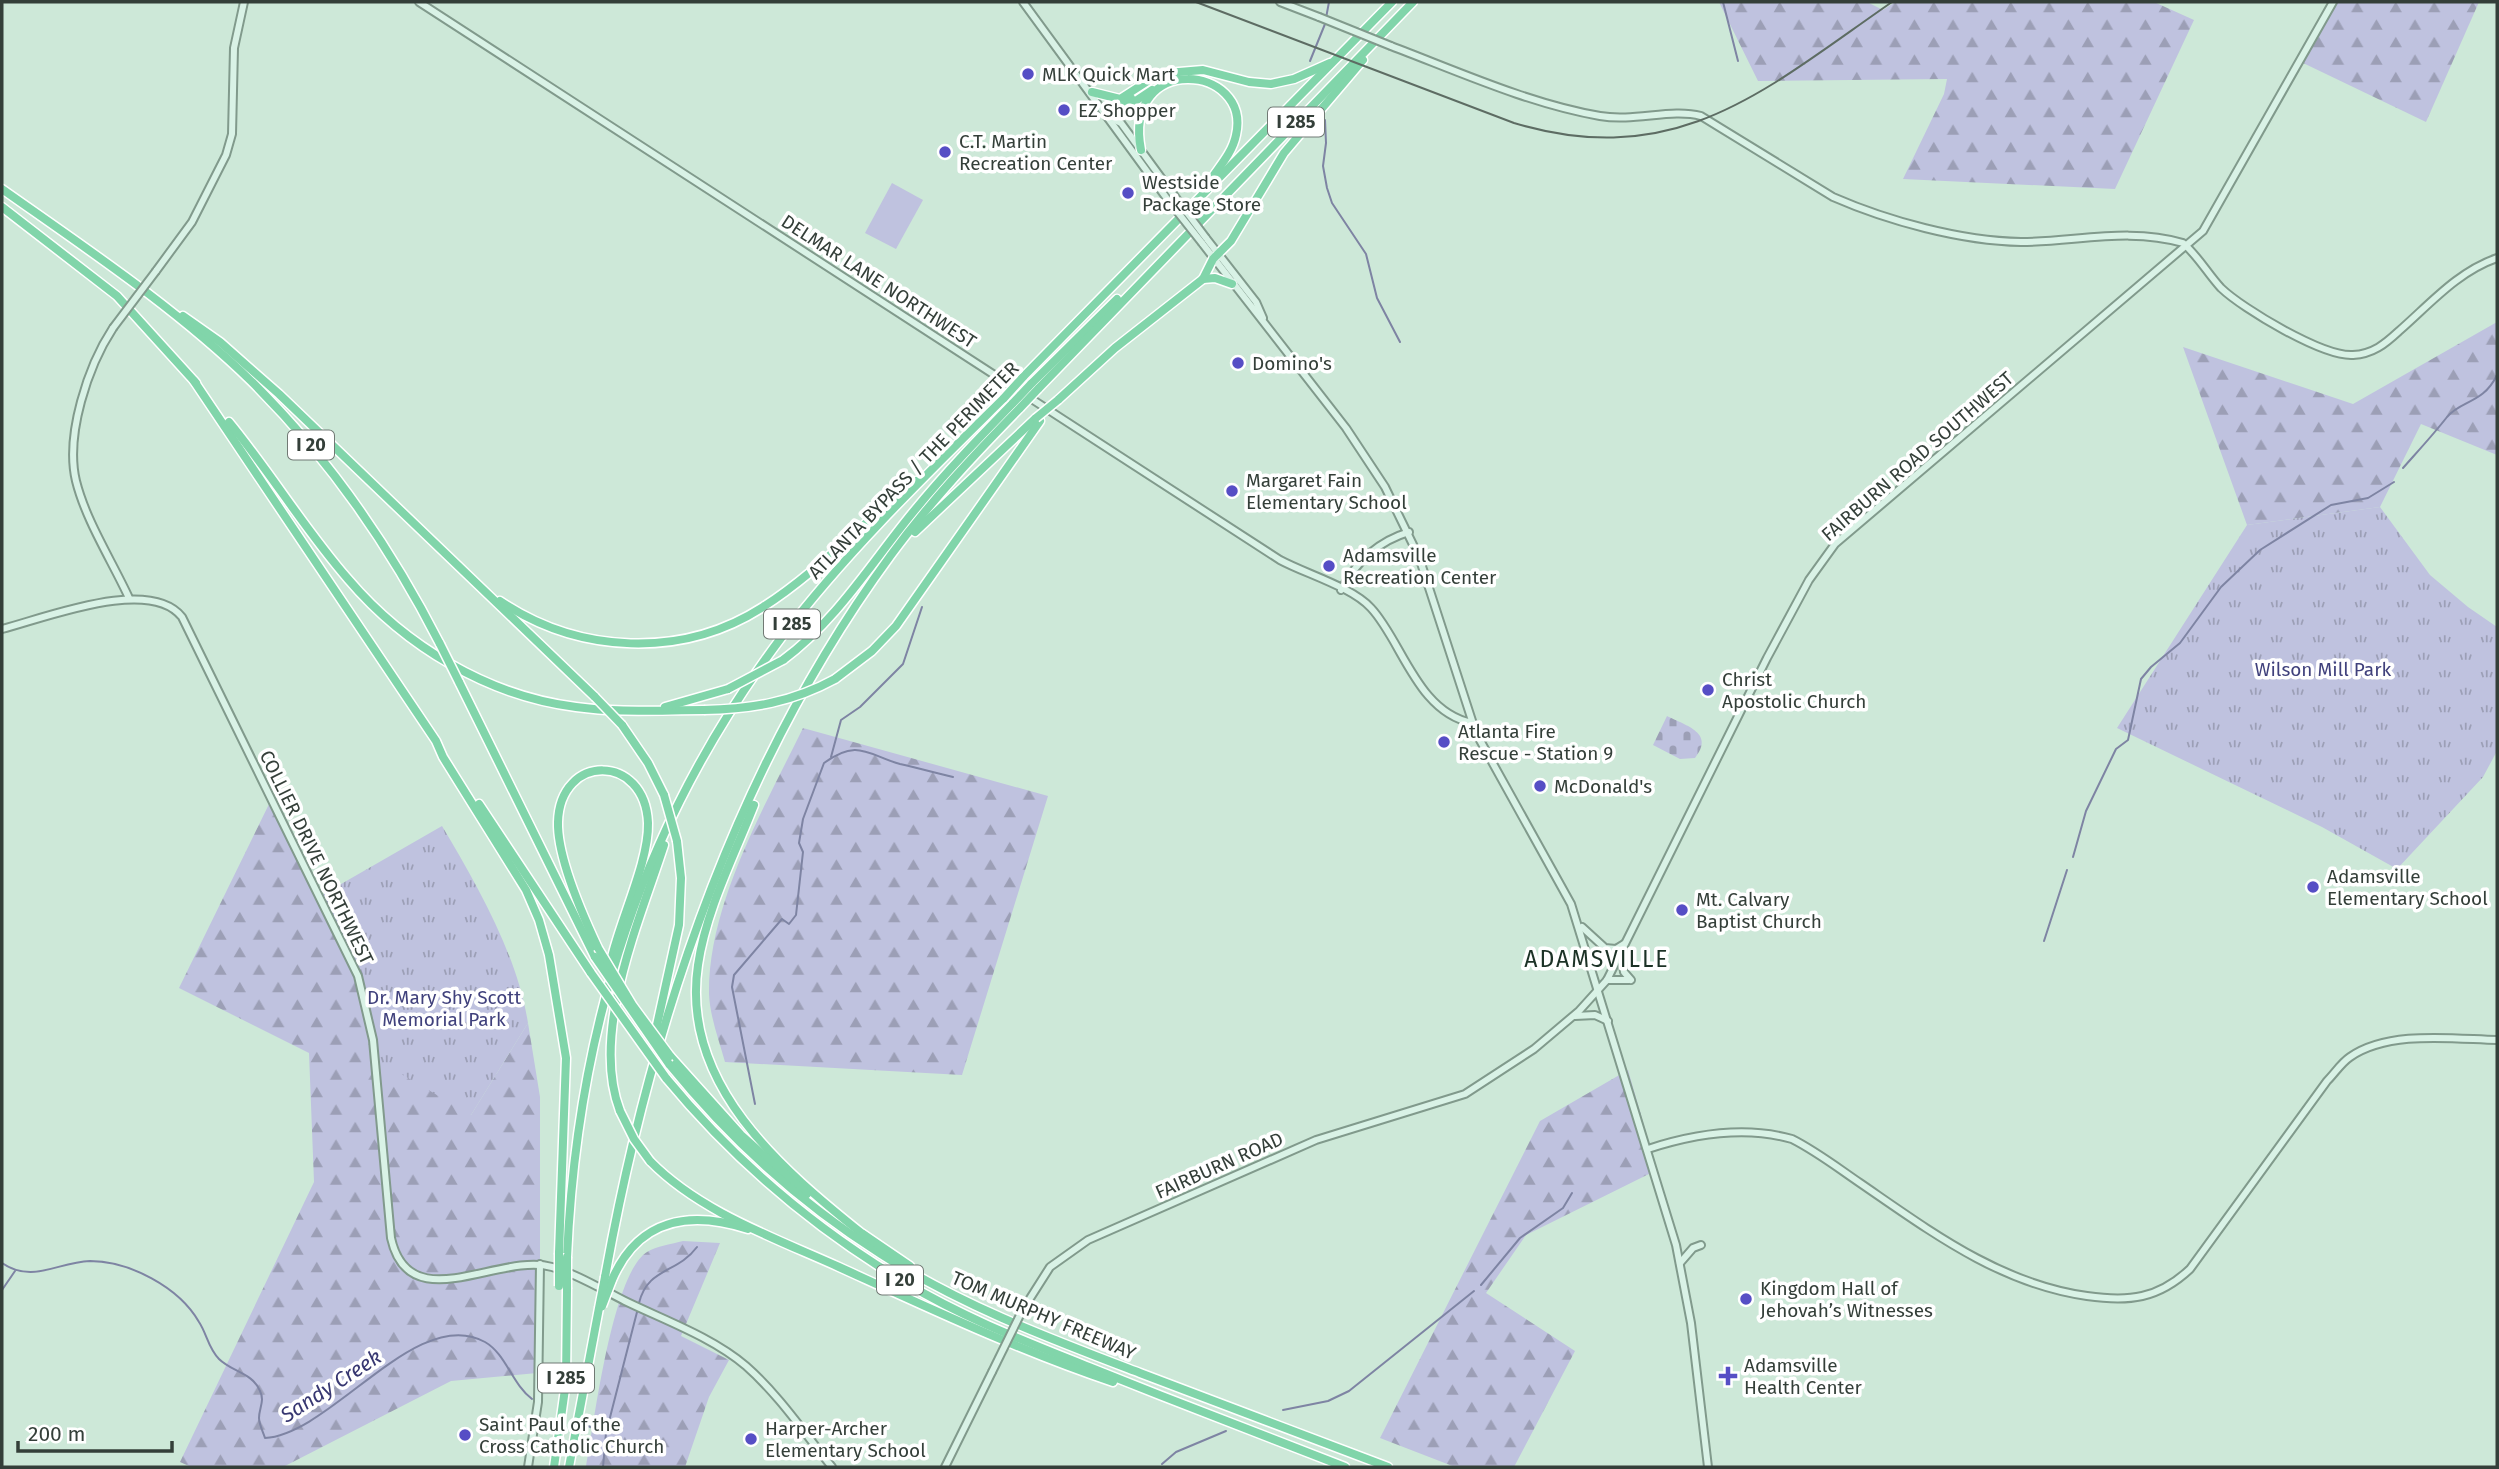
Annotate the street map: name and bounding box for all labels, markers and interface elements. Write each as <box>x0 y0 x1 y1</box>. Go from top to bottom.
place label: MLK Quick Mart <box>1042 63 1175 86</box>
marker: MLK Quick Mart <box>1020 66 1036 82</box>
place label: EZ Shopper <box>1078 99 1176 122</box>
marker: EZ Shopper <box>1056 102 1072 118</box>
road number: I 285 <box>1268 107 1324 136</box>
place label: C.T. Martin Recreation Center <box>959 130 1113 175</box>
marker: C.T. Martin Recreation Center <box>937 144 953 160</box>
place label: Westside Package Store <box>1142 171 1261 216</box>
marker: Westside Package Store <box>1120 185 1136 201</box>
street label: DELMAR LANE NORTHWEST <box>777 210 981 353</box>
place label: Domino's <box>1252 352 1332 375</box>
marker: Domino's <box>1230 355 1246 371</box>
street label: ATLANTA BYPASS / THE PERIMETER <box>803 356 1024 584</box>
street label: FAIRBURN ROAD SOUTHWEST <box>1817 367 2018 546</box>
road number: I 20 <box>288 430 334 460</box>
place label: Margaret Fain Elementary School <box>1246 469 1407 514</box>
marker: Margaret Fain Elementary School <box>1224 483 1240 499</box>
place label: Adamsville Recreation Center <box>1343 544 1497 589</box>
marker: Adamsville Recreation Center <box>1321 558 1337 574</box>
road number: I 285 <box>764 610 820 638</box>
park label: Wilson Mill Park <box>2255 658 2391 681</box>
place label: Christ Apostolic Church <box>1722 668 1866 713</box>
marker: Christ Apostolic Church <box>1700 682 1716 698</box>
place label: Atlanta Fire Rescue - Station 9 <box>1458 720 1613 765</box>
marker: Atlanta Fire Rescue - Station 9 <box>1436 734 1452 750</box>
street label: COLLIER DRIVE NORTHWEST <box>255 746 379 968</box>
place label: McDonald's <box>1554 775 1652 798</box>
marker: McDonald's <box>1532 778 1548 794</box>
place label: Adamsville Elementary School <box>2327 865 2488 910</box>
marker: Adamsville Elementary School <box>2305 879 2321 895</box>
place label: Mt. Calvary Baptist Church <box>1696 888 1822 933</box>
marker: Mt. Calvary Baptist Church <box>1674 902 1690 918</box>
district label: ADAMSVILLE <box>1524 945 1670 973</box>
park label: Dr. Mary Shy Scott Memorial Park <box>367 986 521 1031</box>
street label: FAIRBURN ROAD <box>1152 1127 1287 1204</box>
road number: I 20 <box>877 1266 923 1294</box>
street label: TOM MURPHY FREEWAY <box>948 1266 1140 1365</box>
place label: Kingdom Hall of Jehovah’s Witnesses <box>1760 1277 1933 1322</box>
marker: Kingdom Hall of Jehovah’s Witnesses <box>1738 1291 1754 1307</box>
water label: Sandy Creek <box>275 1344 386 1429</box>
place label: Adamsville Health Center <box>1744 1354 1863 1399</box>
road number: I 285 <box>538 1364 594 1392</box>
marker: Adamsville Health Center <box>1718 1366 1738 1386</box>
scale bar <box>18 1410 172 1454</box>
place label: Saint Paul of the Cross Catholic Church <box>479 1413 664 1458</box>
place label: Harper-Archer Elementary School <box>765 1417 926 1462</box>
text: 200 m <box>28 1421 85 1447</box>
marker: Saint Paul of the Cross Catholic Church <box>457 1427 473 1443</box>
marker: Harper-Archer Elementary School <box>743 1431 759 1447</box>

